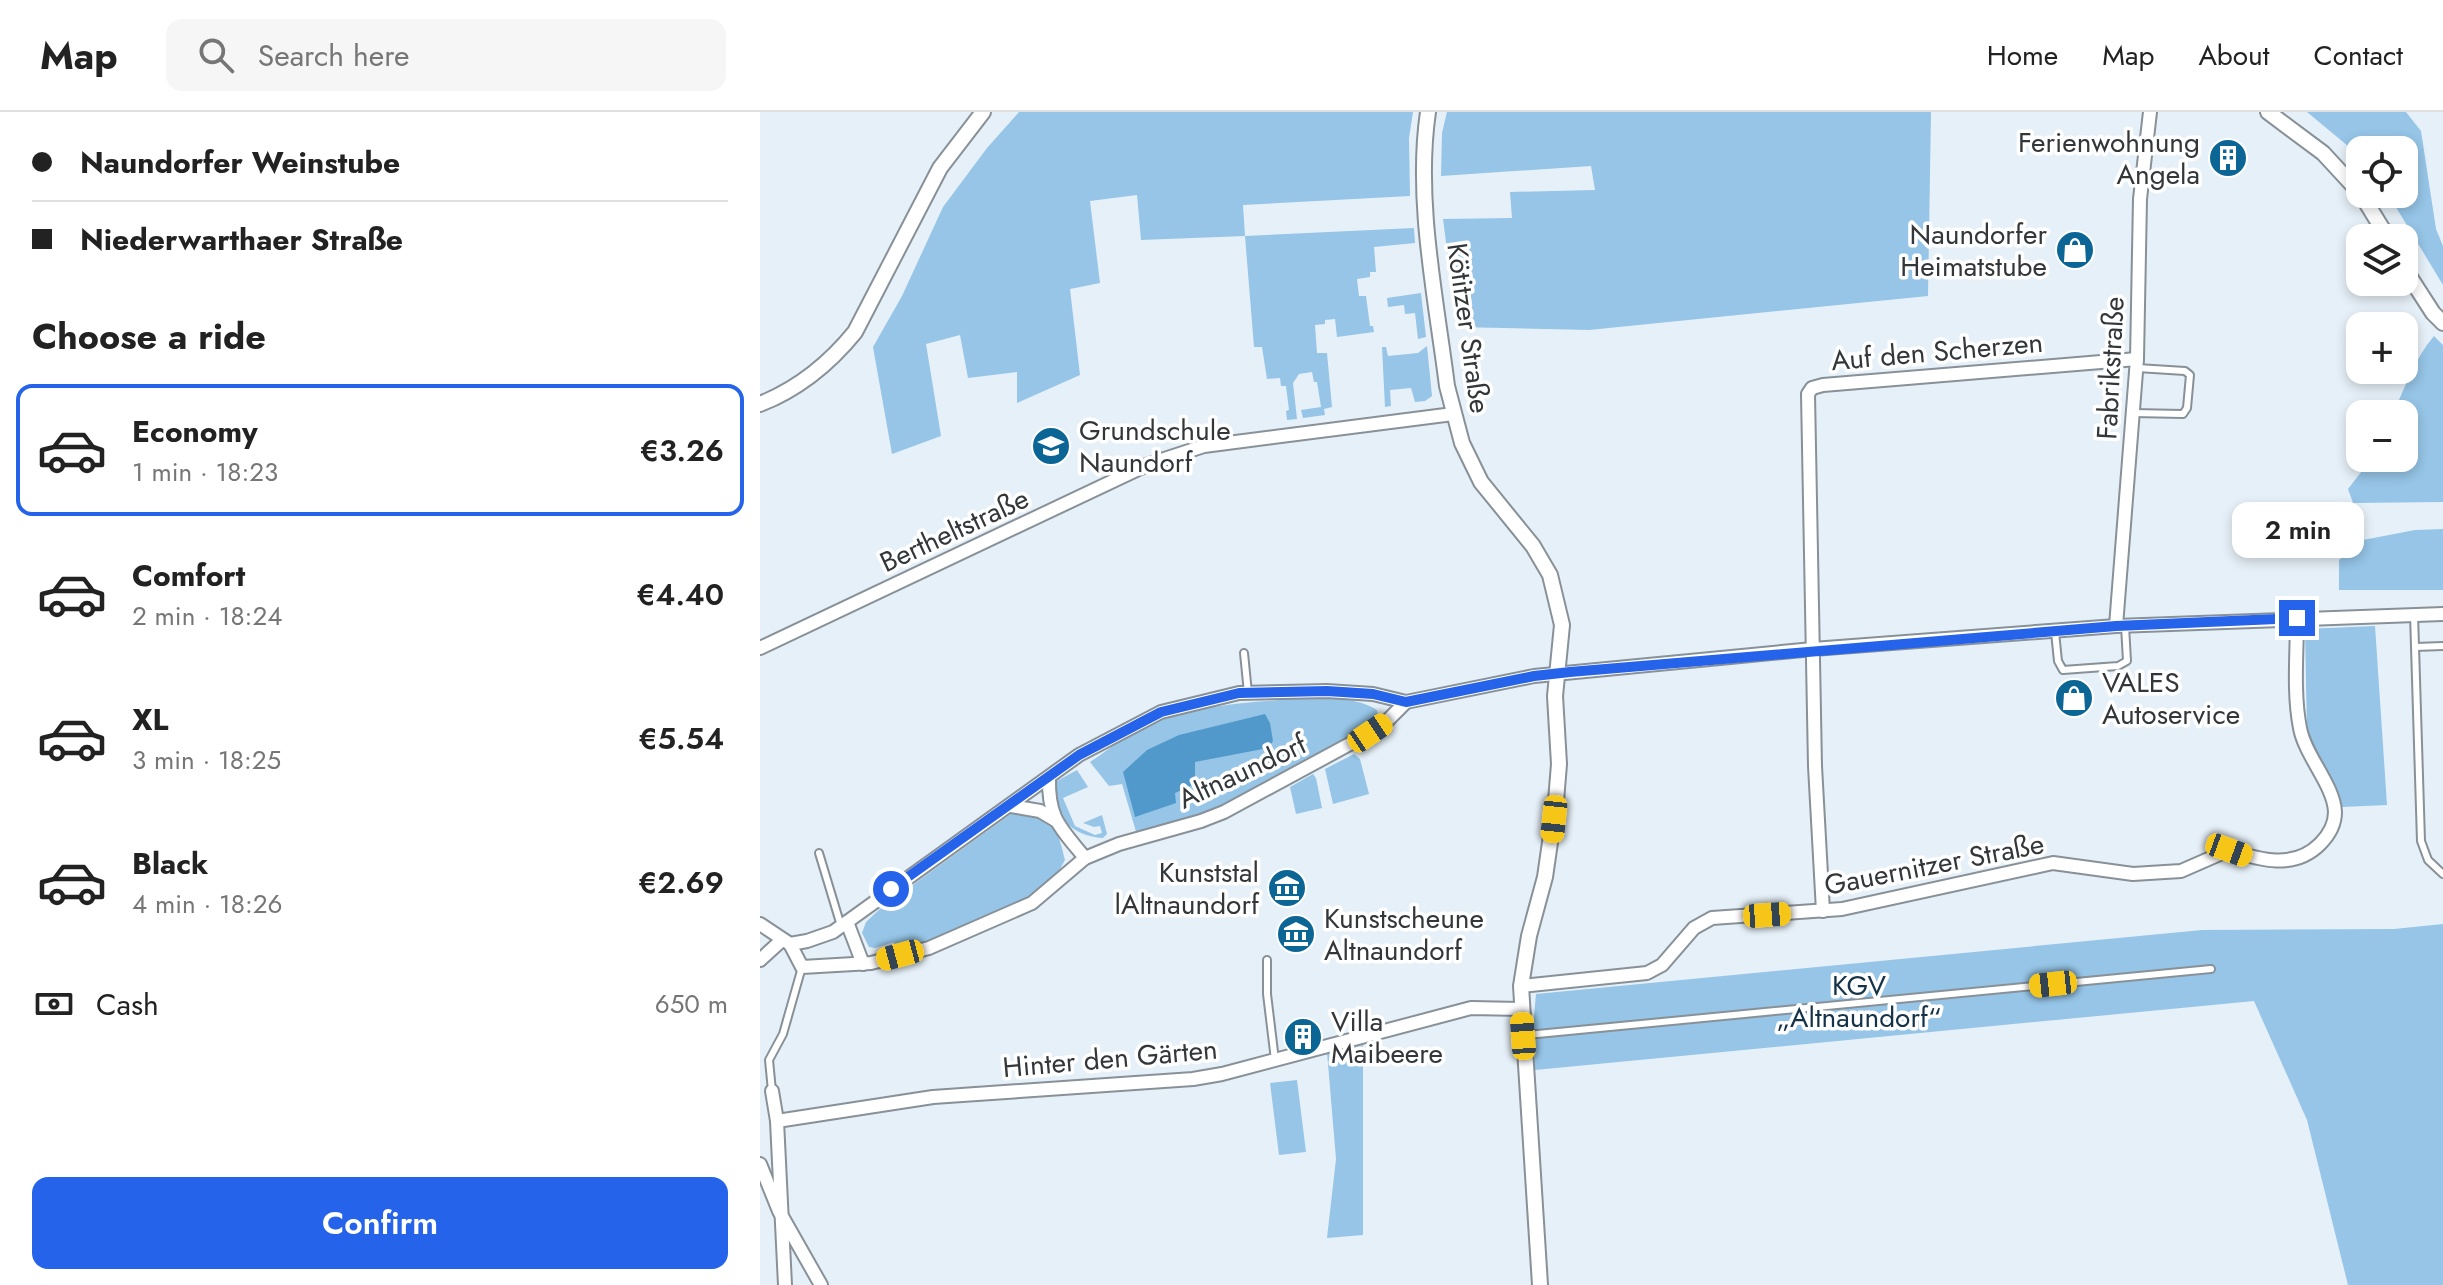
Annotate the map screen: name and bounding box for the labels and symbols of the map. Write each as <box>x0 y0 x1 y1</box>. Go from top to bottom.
place label: Ferienwohnung Angela <box>2018 122 2200 195</box>
building icon: Ferienwohnung Angela <box>2207 137 2249 179</box>
place label: Naundorfer Heimatstube <box>1900 214 2047 287</box>
shop icon: Naundorfer Heimatstube <box>2054 229 2096 271</box>
street label: Kötitzer Straße <box>1436 240 1501 416</box>
street label: Fabrikstraße <box>2086 295 2135 441</box>
street label: Auf den Scherzen <box>1829 322 2045 381</box>
place label: Grundschule Naundorf <box>1079 410 1231 483</box>
school or university icon: Grundschule Naundorf <box>1030 425 1072 467</box>
street label: Bertheltstraße <box>873 478 1035 583</box>
callout: 2 min <box>2231 502 2363 558</box>
route end <box>2279 600 2315 636</box>
place label: VALES Autoservice <box>2102 662 2240 735</box>
shop icon: VALES Autoservice <box>2053 677 2095 719</box>
car <box>1343 710 1397 756</box>
street label: Altnaundorf <box>1171 723 1314 819</box>
car <box>1540 794 1568 844</box>
street label: Gauernitzer Straße <box>1821 823 2047 906</box>
car <box>2202 831 2256 869</box>
place label: Kunststal lAltnaundorf <box>1114 852 1260 925</box>
museum icon: Kunststal lAltnaundorf <box>1266 867 1308 909</box>
route start <box>873 871 909 907</box>
place label: Kunstscheune Altnaundorf <box>1324 898 1484 971</box>
car <box>1742 901 1792 929</box>
museum icon: Kunstscheune Altnaundorf <box>1275 913 1317 955</box>
car <box>874 937 926 973</box>
park label: KGV „Altnaundorf“ <box>1777 965 1941 1038</box>
car <box>2028 970 2078 998</box>
place label: Villa Maibeere <box>1331 1001 1443 1074</box>
car <box>1509 1011 1537 1061</box>
building icon: Villa Maibeere <box>1282 1016 1324 1058</box>
street label: Hinter den Gärten <box>1001 1029 1219 1088</box>

